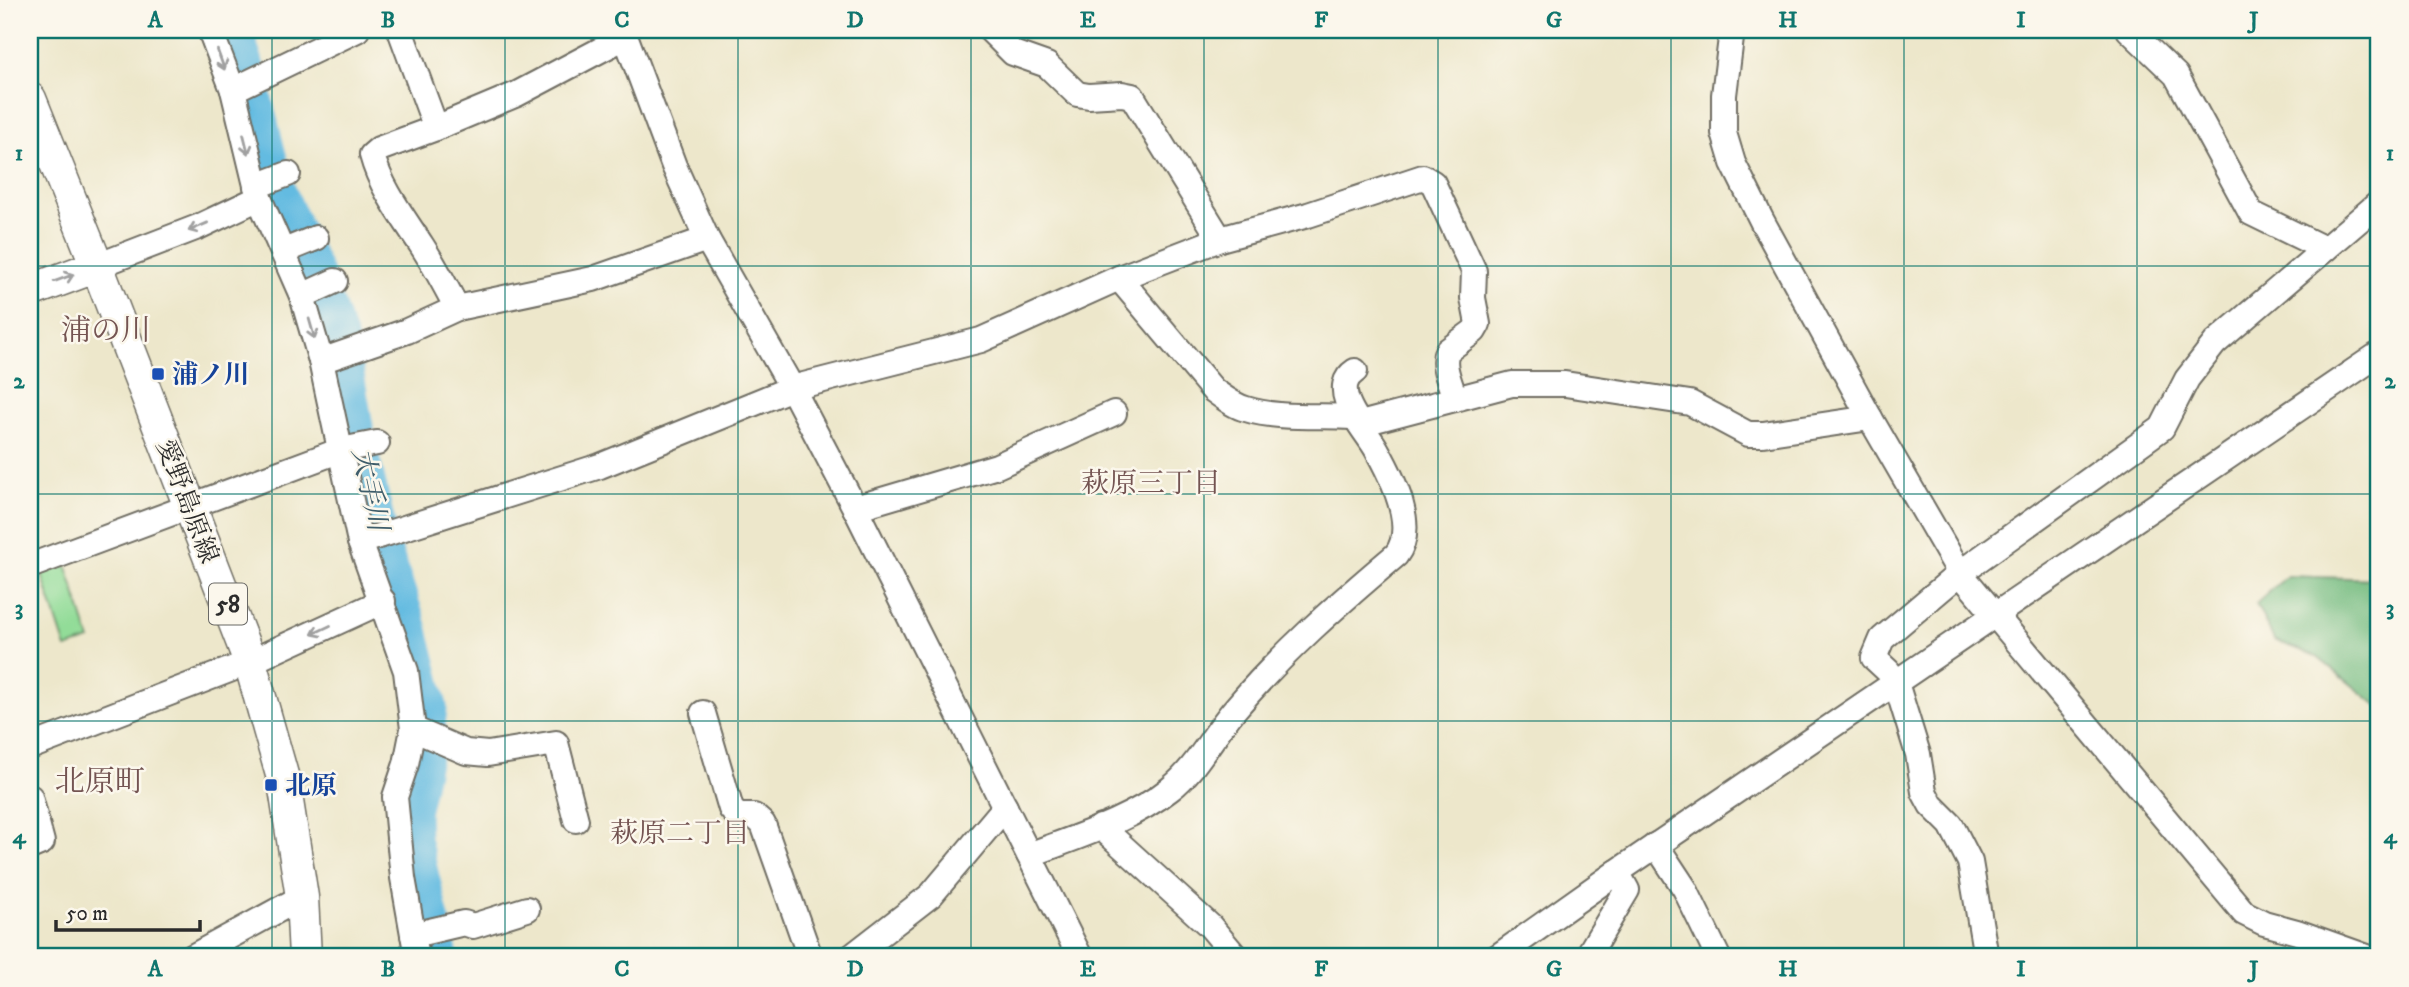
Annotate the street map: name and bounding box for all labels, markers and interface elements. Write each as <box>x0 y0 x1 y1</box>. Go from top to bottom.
text: A <box>147 6 164 35</box>
text: B <box>381 6 395 35</box>
text: C <box>614 6 630 35</box>
text: D <box>846 6 864 35</box>
text: E <box>1080 6 1096 35</box>
text: F <box>1314 6 1329 35</box>
text: G <box>1546 6 1562 35</box>
text: H <box>1778 6 1798 35</box>
text: I <box>2016 6 2026 35</box>
text: J <box>2246 6 2259 35</box>
one-way arrow <box>216 48 229 70</box>
one-way arrow <box>240 132 253 155</box>
text: 1 <box>15 139 23 168</box>
text: 1 <box>2386 139 2394 168</box>
one-way arrow <box>187 221 209 234</box>
one-way arrow <box>52 271 74 284</box>
district label: 浦の川 <box>61 313 151 350</box>
one-way arrow <box>306 318 319 340</box>
place label: 浦ノ川 <box>172 359 250 392</box>
marker: 浦ノ川 <box>150 366 166 382</box>
text: 2 <box>13 367 25 396</box>
text: 2 <box>2384 367 2396 396</box>
street label: 愛野島原線 <box>148 435 225 568</box>
water label: 大手川 <box>344 445 396 537</box>
district label: 萩原三丁目 <box>1081 466 1221 501</box>
road number: 58 <box>209 584 247 624</box>
text: 3 <box>15 594 23 623</box>
text: 3 <box>2386 594 2394 623</box>
one-way arrow <box>310 624 332 637</box>
district label: 北原町 <box>55 764 145 801</box>
place label: 北原 <box>285 770 337 803</box>
marker: 北原 <box>263 777 279 793</box>
district label: 萩原二丁目 <box>610 816 750 851</box>
text: 4 <box>12 822 27 851</box>
text: 4 <box>2383 822 2398 851</box>
scale bar <box>56 889 200 933</box>
text: 50 m <box>66 901 108 927</box>
text: A <box>147 955 164 984</box>
text: B <box>381 955 395 984</box>
text: C <box>614 955 630 984</box>
text: D <box>846 955 864 984</box>
text: E <box>1080 955 1096 984</box>
text: F <box>1314 955 1329 984</box>
text: G <box>1546 955 1562 984</box>
text: H <box>1778 955 1798 984</box>
text: I <box>2016 955 2026 984</box>
text: J <box>2246 955 2259 984</box>

